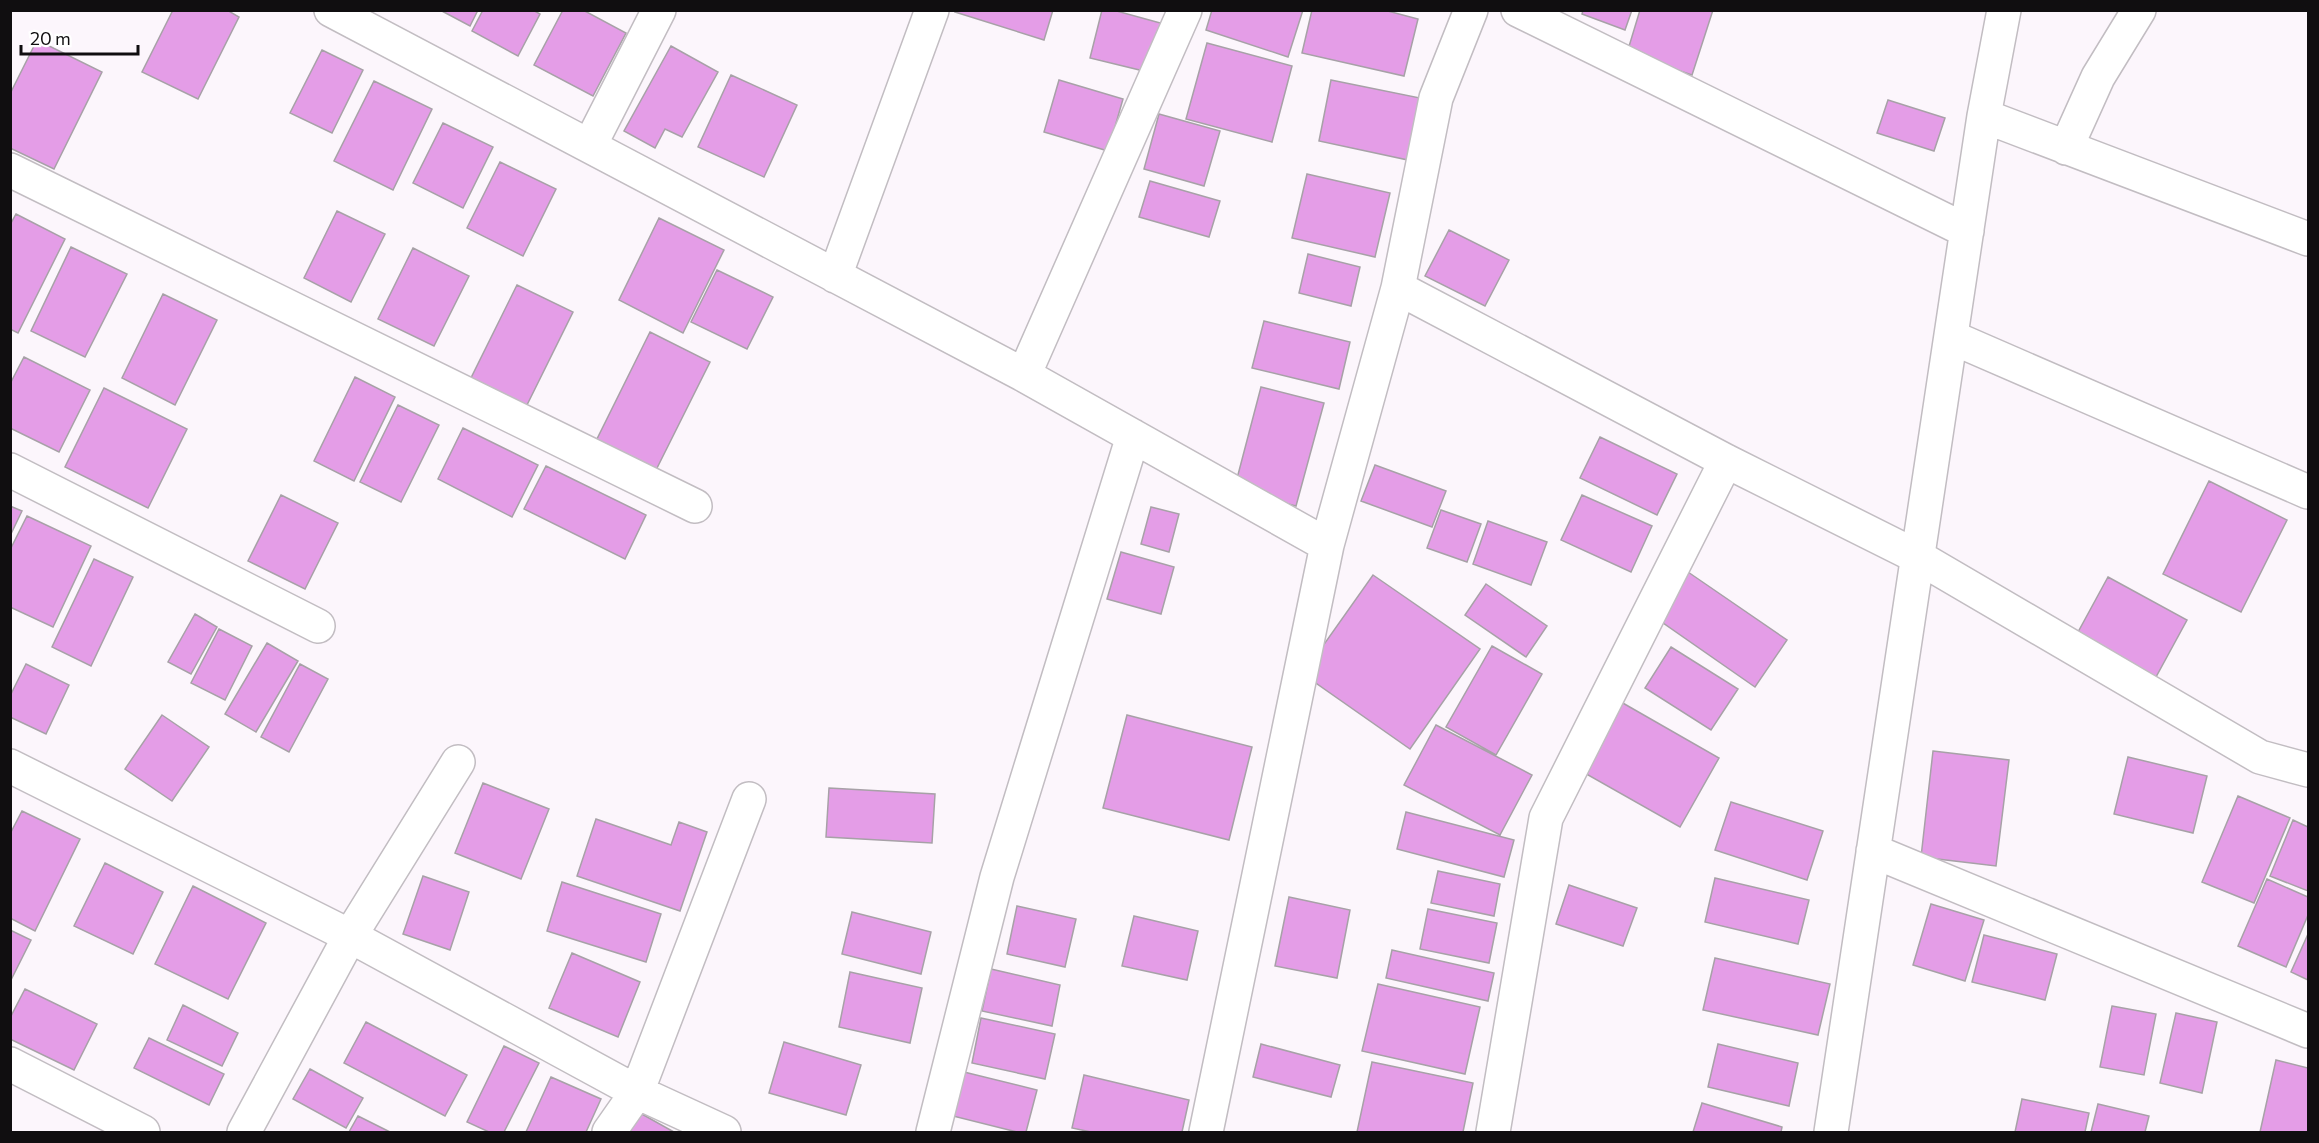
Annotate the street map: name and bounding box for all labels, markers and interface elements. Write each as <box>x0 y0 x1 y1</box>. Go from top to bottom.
scale bar <box>21 18 138 56</box>
text: 20 m <box>30 27 71 49</box>

